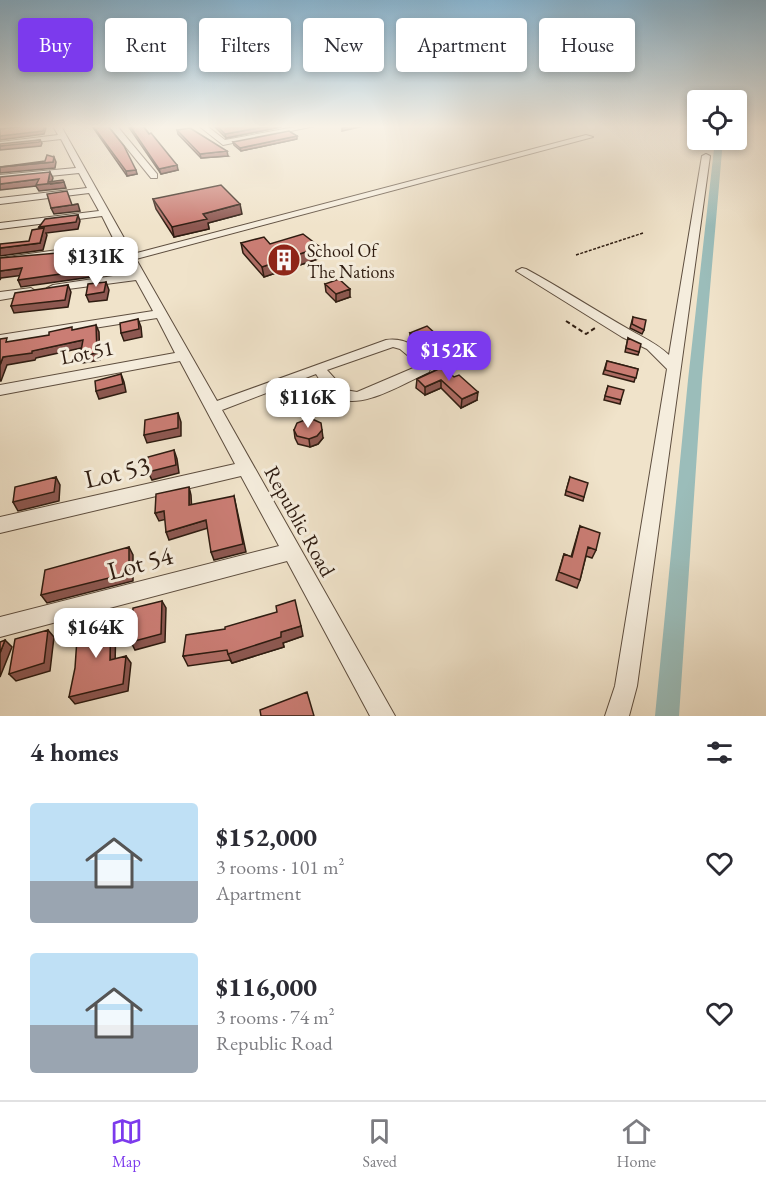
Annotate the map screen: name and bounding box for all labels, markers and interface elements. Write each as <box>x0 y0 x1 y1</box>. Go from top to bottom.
chip: Buy <box>18 18 93 72</box>
chip: Rent <box>105 18 187 72</box>
chip: Filters <box>199 18 291 72</box>
chip: New <box>303 18 384 72</box>
chip: Apartment <box>396 18 527 72</box>
chip: House <box>539 18 635 72</box>
map controls <box>687 90 747 150</box>
button: locate <box>687 90 747 150</box>
pin: $131K <box>54 237 138 288</box>
place label: School Of The Nations <box>307 239 395 283</box>
building icon: School Of The Nations <box>266 242 302 278</box>
text: $131K <box>68 243 124 269</box>
pin: $152K <box>407 331 491 382</box>
street label: Lot 51 <box>58 334 116 370</box>
text: $152K <box>421 337 477 363</box>
pin: $116K <box>266 378 350 429</box>
text: $116K <box>280 384 336 410</box>
street label: Lot 53 <box>81 448 153 496</box>
street label: Republic Road <box>258 461 342 581</box>
street label: Lot 54 <box>104 538 177 588</box>
pin: $164K <box>54 608 138 659</box>
text: $164K <box>68 614 124 640</box>
text: 4 homes <box>30 735 119 769</box>
icon: filters <box>703 736 736 769</box>
text: $152,000 <box>216 820 317 854</box>
icon: home <box>78 827 150 899</box>
icon: heart <box>703 847 736 880</box>
text: 3 rooms · 101 m² <box>216 854 344 880</box>
text: Apartment <box>216 880 301 906</box>
text: $116,000 <box>216 970 317 1004</box>
icon: home <box>78 977 150 1049</box>
icon: heart <box>703 997 736 1030</box>
text: 3 rooms · 74 m² <box>216 1004 335 1030</box>
text: Republic Road <box>216 1030 333 1056</box>
tab: Map <box>110 1115 143 1172</box>
tab: Saved <box>363 1115 397 1172</box>
tab: Home <box>617 1115 656 1172</box>

